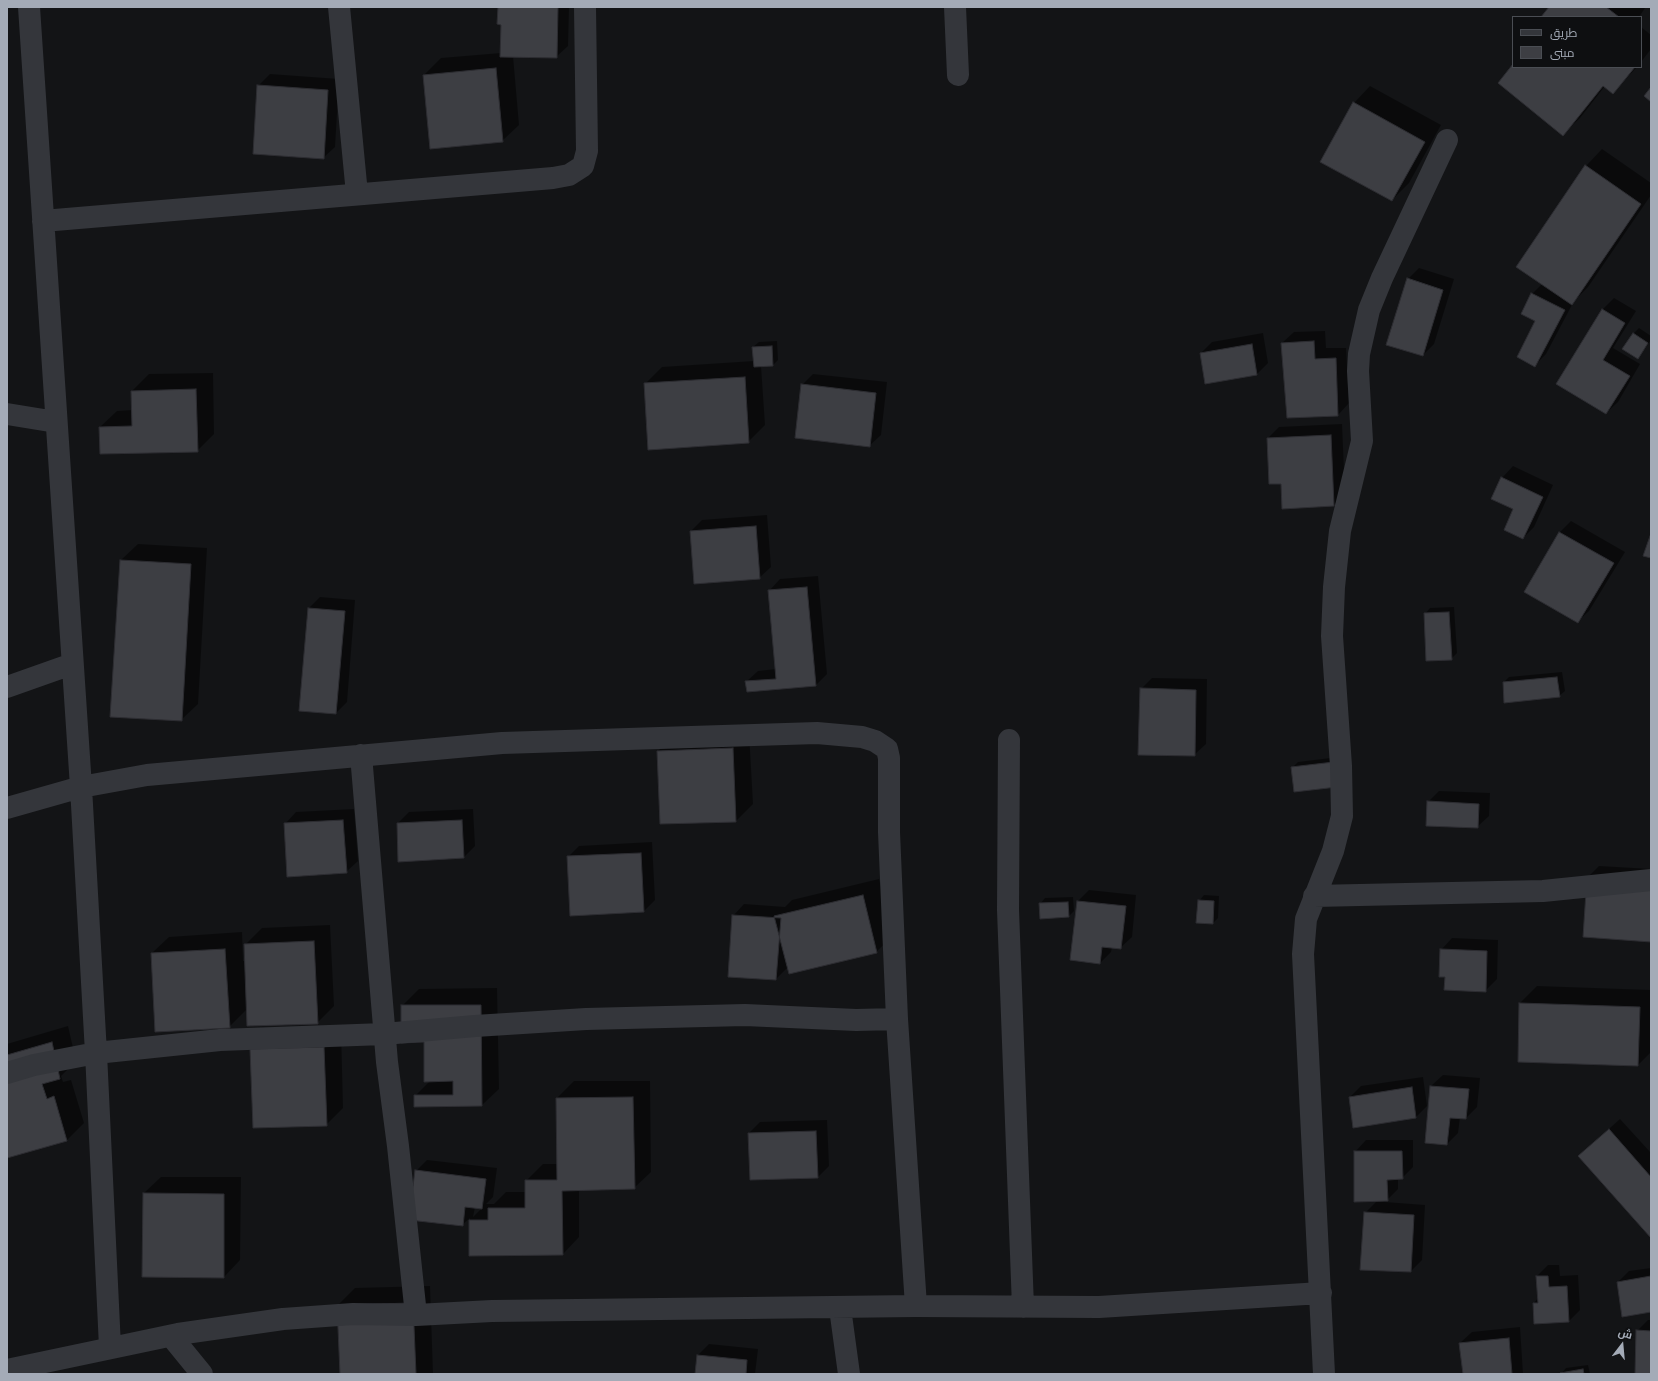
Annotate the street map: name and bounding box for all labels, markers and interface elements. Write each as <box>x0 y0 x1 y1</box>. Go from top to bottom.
legend <box>1512 16 1642 68</box>
text: طريق <box>1550 26 1577 40</box>
text: مبنى <box>1550 46 1575 60</box>
north arrow <box>1602 1325 1642 1365</box>
text: ش <box>1617 1326 1634 1341</box>

